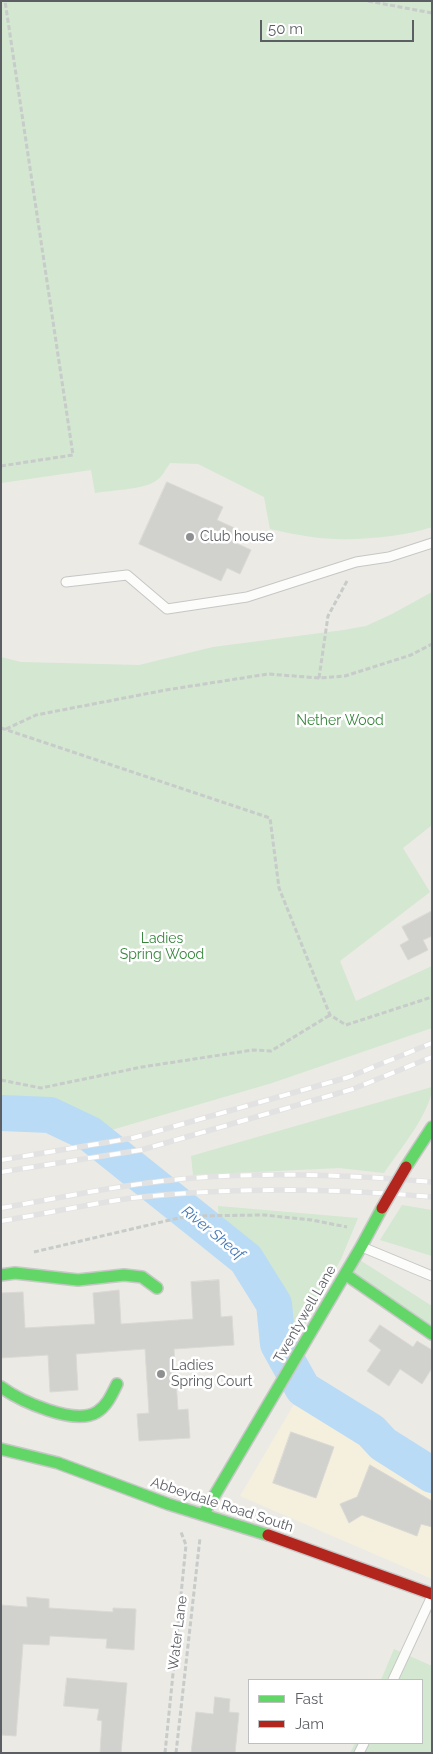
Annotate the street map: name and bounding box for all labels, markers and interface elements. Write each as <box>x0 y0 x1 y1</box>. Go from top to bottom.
scale bar <box>263 10 417 42</box>
text: 50 m <box>268 20 303 38</box>
place label: Club house <box>200 529 274 545</box>
marker: Club house <box>184 531 196 543</box>
park label: Nether Wood <box>296 713 384 729</box>
park label: Ladies Spring Wood <box>120 931 204 964</box>
water label: River Sheaf <box>178 1202 248 1264</box>
street label: Twentywell Lane <box>270 1262 340 1366</box>
place label: Ladies Spring Court <box>171 1358 252 1390</box>
marker: Ladies Spring Court <box>155 1368 167 1380</box>
street label: Abbeydale Road South <box>148 1474 296 1536</box>
street label: Water Lane <box>165 1595 191 1671</box>
legend <box>248 1679 423 1744</box>
text: Fast <box>295 1690 323 1708</box>
text: Jam <box>295 1715 324 1733</box>

